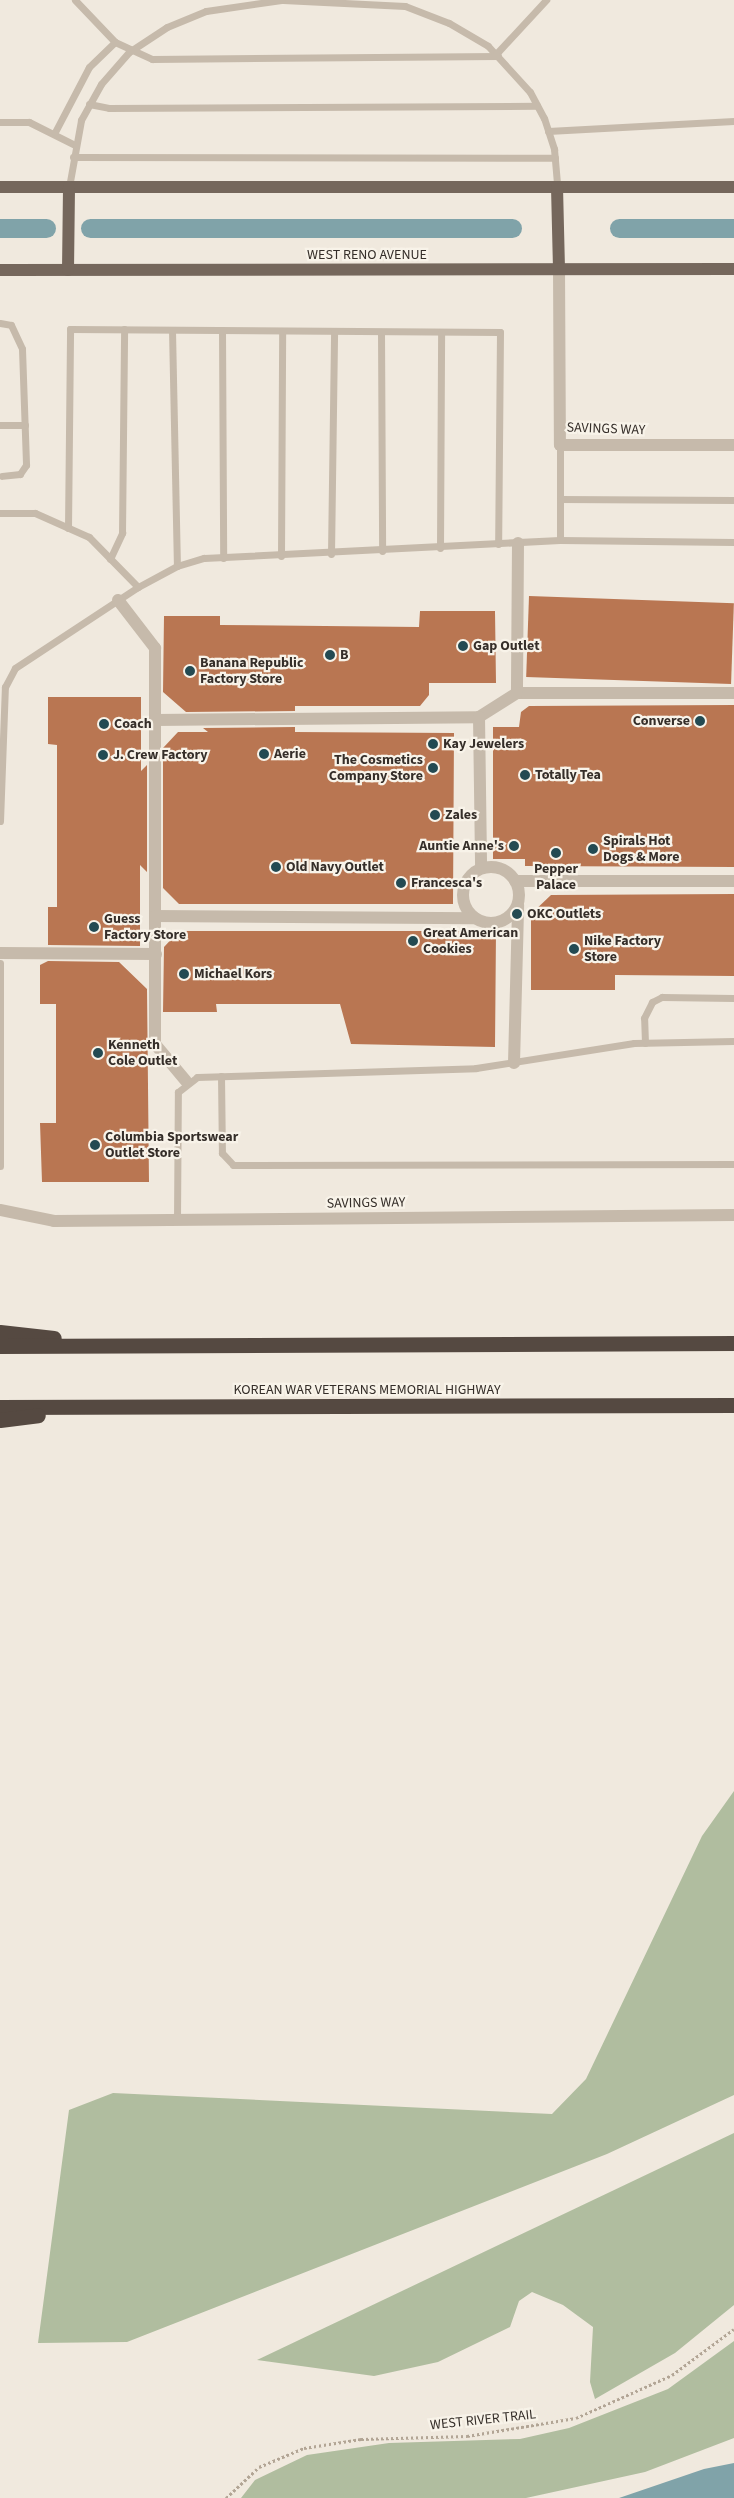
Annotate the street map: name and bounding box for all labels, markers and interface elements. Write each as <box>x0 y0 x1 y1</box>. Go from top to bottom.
street label: WEST RENO AVENUE <box>307 247 427 263</box>
street label: SAVINGS WAY <box>566 419 646 439</box>
place label: Gap Outlet <box>473 638 539 654</box>
marker: Gap Outlet <box>457 640 469 652</box>
place label: B <box>340 647 348 663</box>
marker: B <box>324 649 336 661</box>
place label: Banana Republic Factory Store <box>200 655 304 688</box>
marker: Banana Republic Factory Store <box>184 665 196 677</box>
place label: Converse <box>633 713 690 729</box>
marker: Converse <box>694 715 706 727</box>
place label: Coach <box>114 716 152 732</box>
marker: Coach <box>98 718 110 730</box>
place label: Kay Jewelers <box>443 736 524 752</box>
marker: Kay Jewelers <box>427 738 439 750</box>
place label: Aerie <box>274 746 306 762</box>
place label: J. Crew Factory <box>113 747 208 763</box>
marker: Aerie <box>258 748 270 760</box>
marker: J. Crew Factory <box>97 749 109 761</box>
place label: The Cosmetics Company Store <box>329 752 423 784</box>
marker: The Cosmetics Company Store <box>427 762 439 774</box>
place label: Totally Tea <box>535 767 601 783</box>
marker: Totally Tea <box>519 769 531 781</box>
place label: Zales <box>445 807 477 823</box>
marker: Zales <box>429 809 441 821</box>
place label: Spirals Hot Dogs & More <box>603 833 679 866</box>
place label: Auntie Anne's <box>419 838 504 854</box>
marker: Auntie Anne's <box>508 840 520 852</box>
marker: Spirals Hot Dogs & More <box>587 843 599 855</box>
marker: Pepper Palace <box>550 847 562 859</box>
place label: Old Navy Outlet <box>286 859 384 875</box>
marker: Old Navy Outlet <box>270 861 282 873</box>
place label: Pepper Palace <box>534 861 578 894</box>
place label: Francesca's <box>411 875 482 891</box>
marker: Francesca's <box>395 877 407 889</box>
place label: OKC Outlets <box>527 906 601 922</box>
marker: OKC Outlets <box>511 908 523 920</box>
place label: Guess Factory Store <box>104 911 186 944</box>
marker: Guess Factory Store <box>88 921 100 933</box>
place label: Great American Cookies <box>423 925 518 958</box>
place label: Nike Factory Store <box>584 933 661 966</box>
marker: Great American Cookies <box>407 935 419 947</box>
marker: Nike Factory Store <box>568 943 580 955</box>
place label: Michael Kors <box>194 966 272 982</box>
marker: Michael Kors <box>178 968 190 980</box>
place label: Kenneth Cole Outlet <box>108 1037 177 1070</box>
marker: Kenneth Cole Outlet <box>92 1047 104 1059</box>
place label: Columbia Sportswear Outlet Store <box>105 1129 238 1162</box>
marker: Columbia Sportswear Outlet Store <box>89 1139 101 1151</box>
street label: SAVINGS WAY <box>326 1194 406 1212</box>
street label: KOREAN WAR VETERANS MEMORIAL HIGHWAY <box>233 1382 501 1398</box>
street label: WEST RIVER TRAIL <box>429 2406 537 2434</box>

